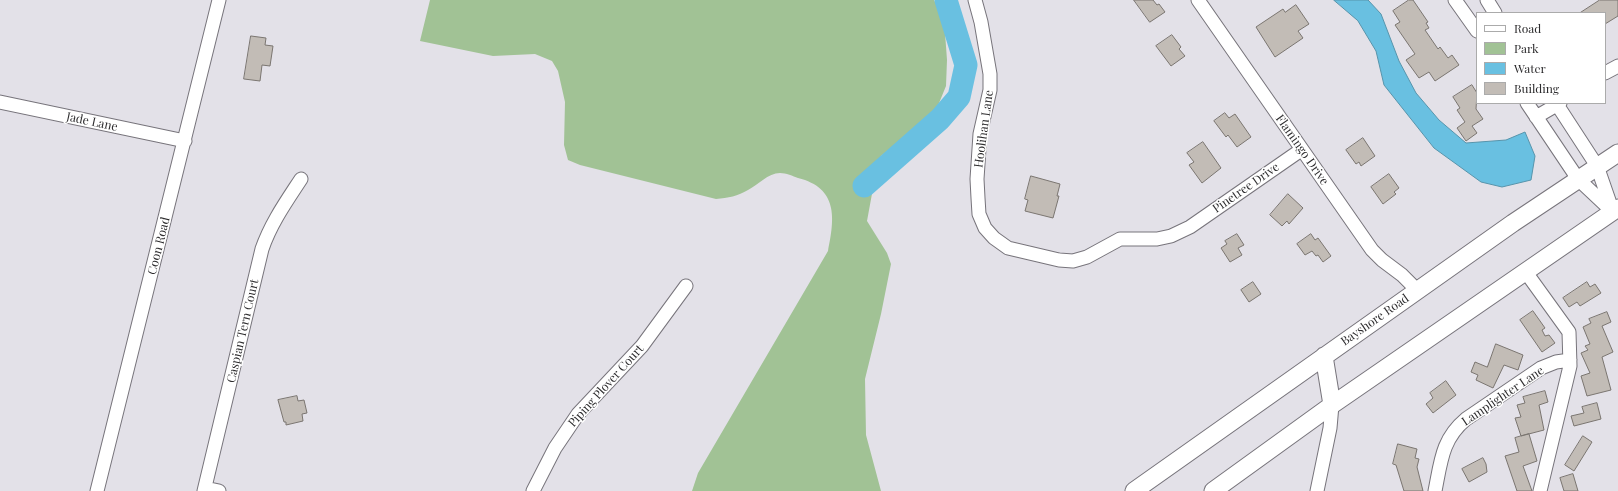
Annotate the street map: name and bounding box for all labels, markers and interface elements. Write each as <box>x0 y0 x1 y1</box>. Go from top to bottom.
legend <box>1476 12 1606 104</box>
text: Road <box>1514 20 1541 36</box>
text: Park <box>1514 40 1539 56</box>
text: Water <box>1514 60 1546 76</box>
text: Building <box>1514 80 1559 96</box>
street label: Hoolihan Lane <box>971 89 997 169</box>
street label: Jade Lane <box>65 110 119 134</box>
street label: Flamingo Drive <box>1272 112 1332 188</box>
street label: Pinetree Drive <box>1210 160 1282 216</box>
street label: Coon Road <box>145 216 173 276</box>
street label: Caspian Tern Court <box>224 278 262 384</box>
street label: Bayshore Road <box>1338 291 1412 349</box>
street label: Piping Plover Court <box>565 342 647 430</box>
street label: Lamplighter Lane <box>1459 363 1547 429</box>

